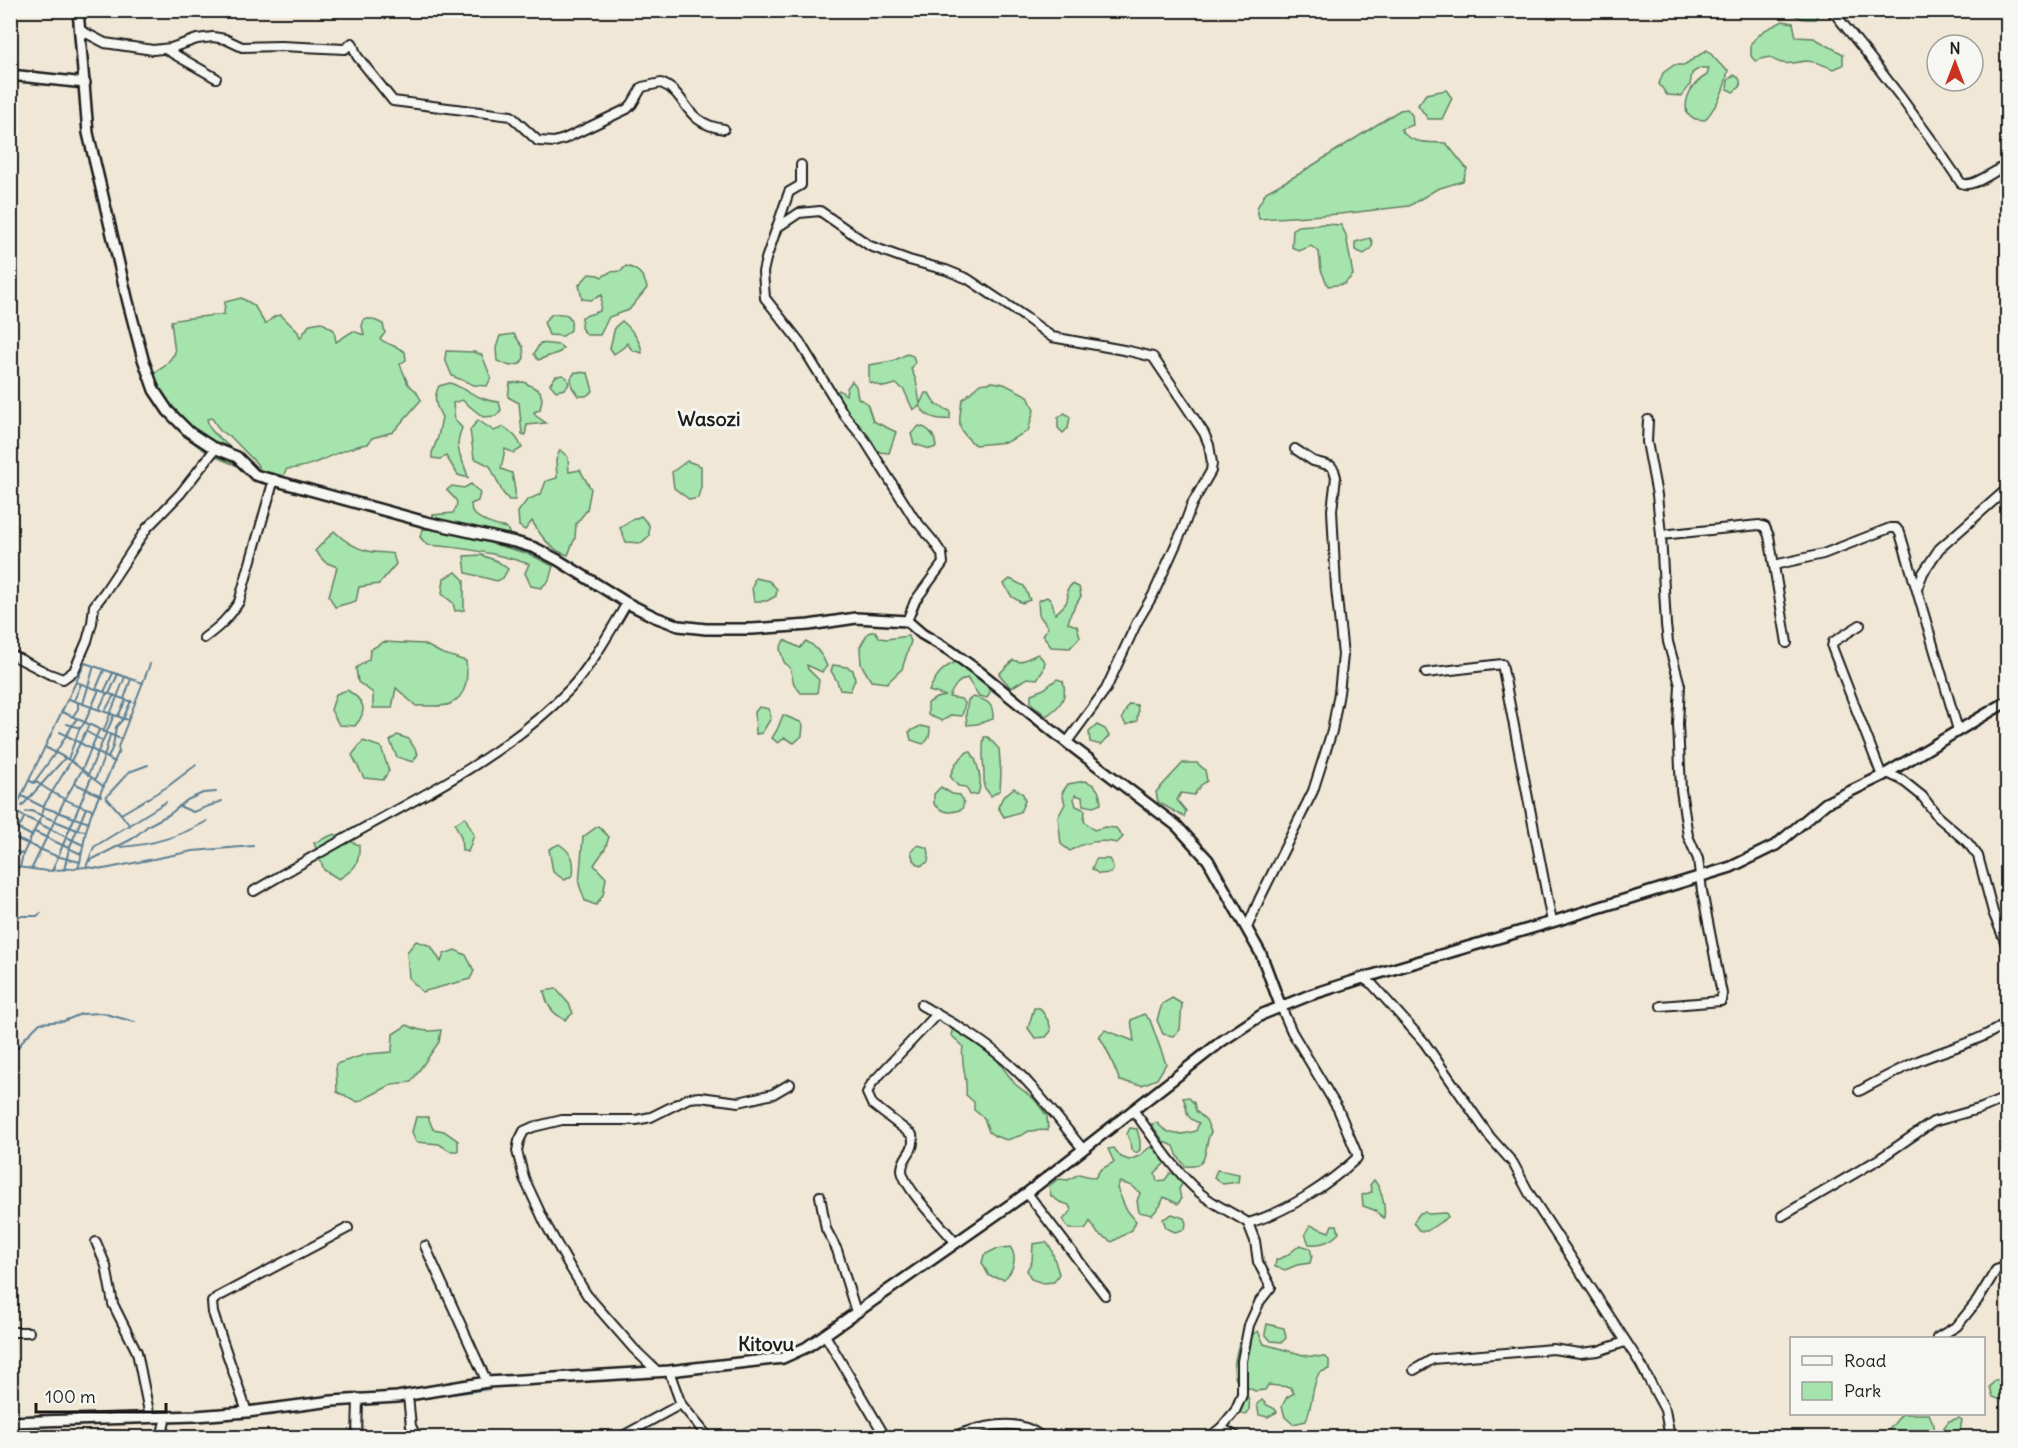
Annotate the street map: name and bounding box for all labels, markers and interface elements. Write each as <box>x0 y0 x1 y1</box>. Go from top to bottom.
north arrow <box>1925 33 1985 93</box>
text: N <box>1949 38 1961 58</box>
district label: Wasozi <box>677 406 741 431</box>
district label: Kitovu <box>738 1331 794 1356</box>
legend <box>1790 1337 1985 1415</box>
text: Road <box>1844 1349 1887 1372</box>
scale bar <box>36 1376 166 1414</box>
text: Park <box>1844 1379 1881 1402</box>
text: 100 m <box>45 1385 96 1408</box>

